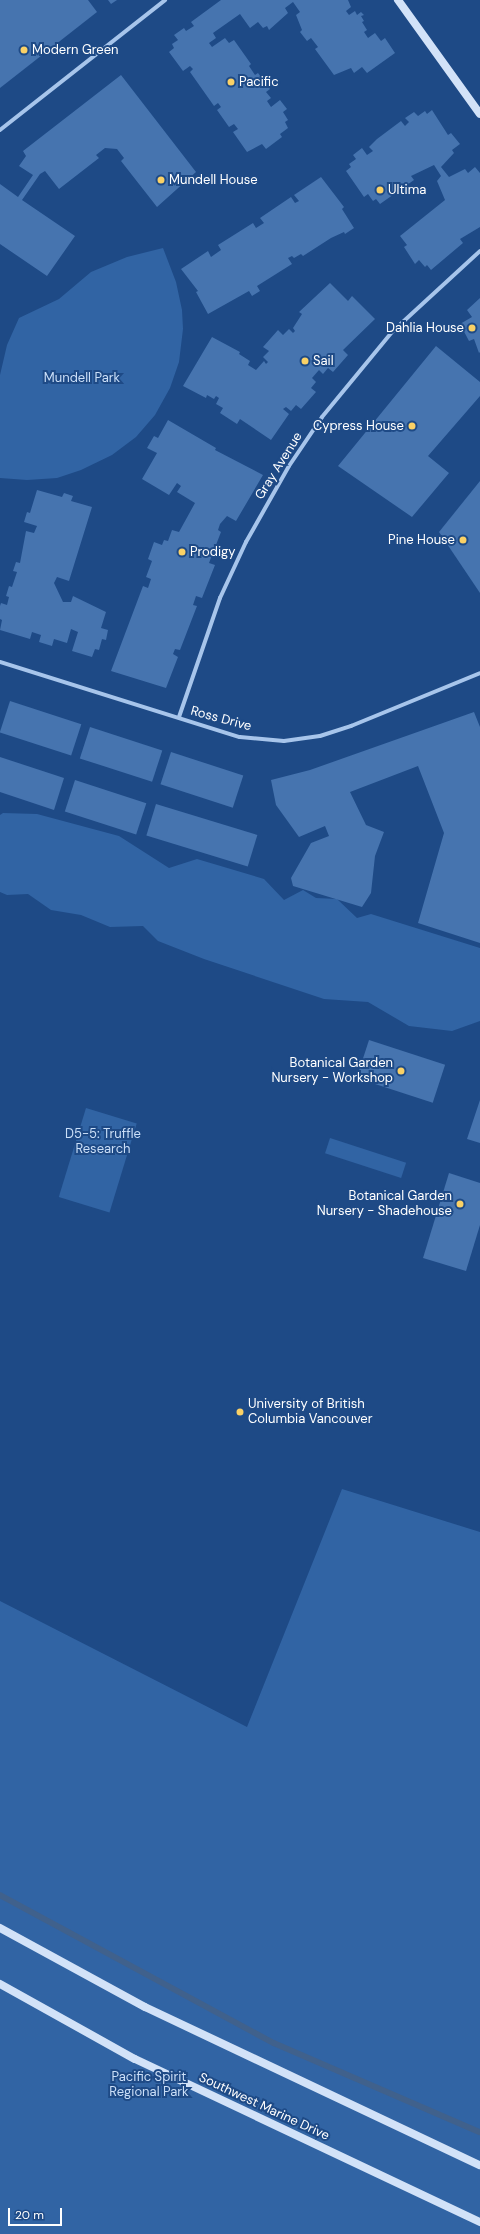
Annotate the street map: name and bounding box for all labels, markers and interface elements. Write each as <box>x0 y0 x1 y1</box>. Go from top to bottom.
place label: Modern Green <box>32 42 119 58</box>
marker: Modern Green <box>19 45 29 55</box>
place label: Pacific <box>239 74 279 90</box>
marker: Pacific <box>226 77 236 87</box>
place label: Mundell House <box>169 172 258 188</box>
marker: Mundell House <box>156 175 166 185</box>
place label: Ultima <box>388 182 426 198</box>
marker: Ultima <box>375 185 385 195</box>
place label: Dahlia House <box>386 320 464 336</box>
marker: Dahlia House <box>467 323 477 333</box>
place label: Sail <box>313 353 334 369</box>
marker: Sail <box>300 356 310 366</box>
park label: Mundell Park <box>44 370 120 386</box>
place label: Cypress House <box>313 418 404 434</box>
marker: Cypress House <box>407 421 417 431</box>
street label: Gray Avenue <box>252 429 306 503</box>
place label: Pine House <box>388 532 455 548</box>
marker: Pine House <box>458 535 468 545</box>
place label: Prodigy <box>190 544 236 560</box>
marker: Prodigy <box>177 547 187 557</box>
street label: Ross Drive <box>189 703 253 735</box>
place label: Botanical Garden Nursery - Workshop <box>271 1056 393 1087</box>
marker: Botanical Garden Nursery - Workshop <box>396 1066 406 1076</box>
park label: D5-5: Truffle Research <box>65 1127 141 1158</box>
place label: Botanical Garden Nursery - Shadehouse <box>317 1189 452 1220</box>
marker: Botanical Garden Nursery - Shadehouse <box>455 1199 465 1209</box>
place label: University of British Columbia Vancouver <box>248 1397 373 1428</box>
marker: University of British Columbia Vancouver <box>235 1407 245 1417</box>
park label: Pacific Spirit Regional Park <box>109 2070 189 2101</box>
street label: Southwest Marine Drive <box>196 2070 332 2144</box>
scale bar <box>10 2200 64 2226</box>
text: 20 m <box>15 2207 44 2223</box>

